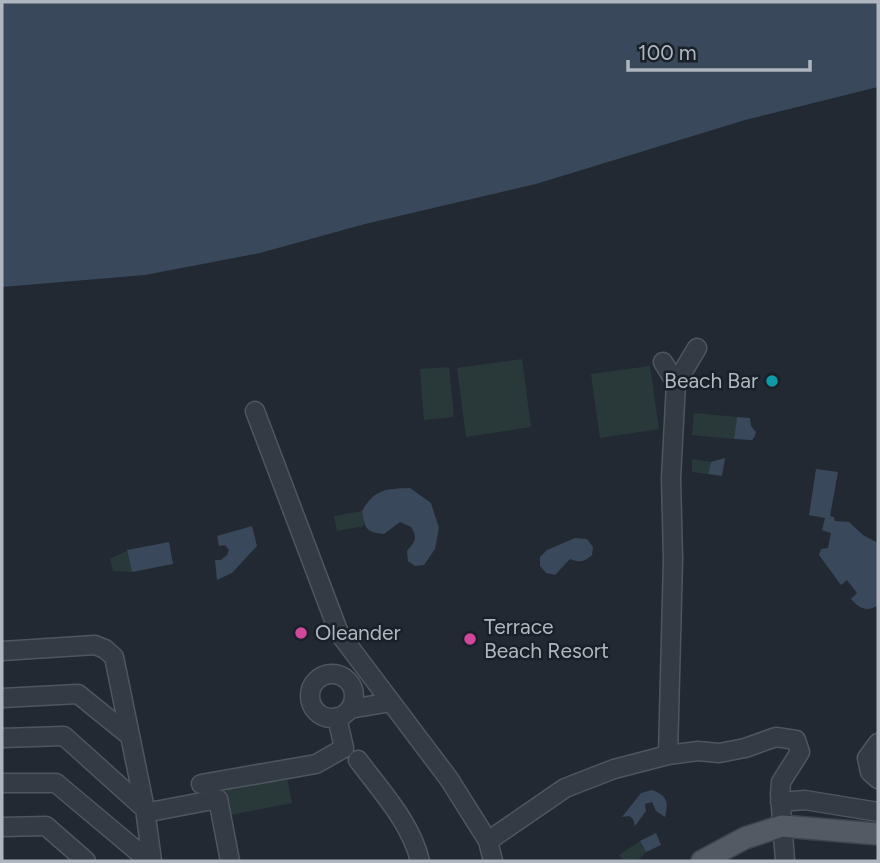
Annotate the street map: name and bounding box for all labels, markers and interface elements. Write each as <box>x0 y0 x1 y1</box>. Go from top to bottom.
scale bar <box>628 28 810 72</box>
text: 100 m <box>638 40 697 65</box>
place label: Beach Bar <box>664 368 758 393</box>
marker: Beach Bar <box>764 373 780 389</box>
place label: Terrace Beach Resort <box>484 614 609 663</box>
place label: Oleander <box>315 620 401 645</box>
marker: Oleander <box>293 625 309 641</box>
marker: Terrace Beach Resort <box>462 631 478 647</box>

